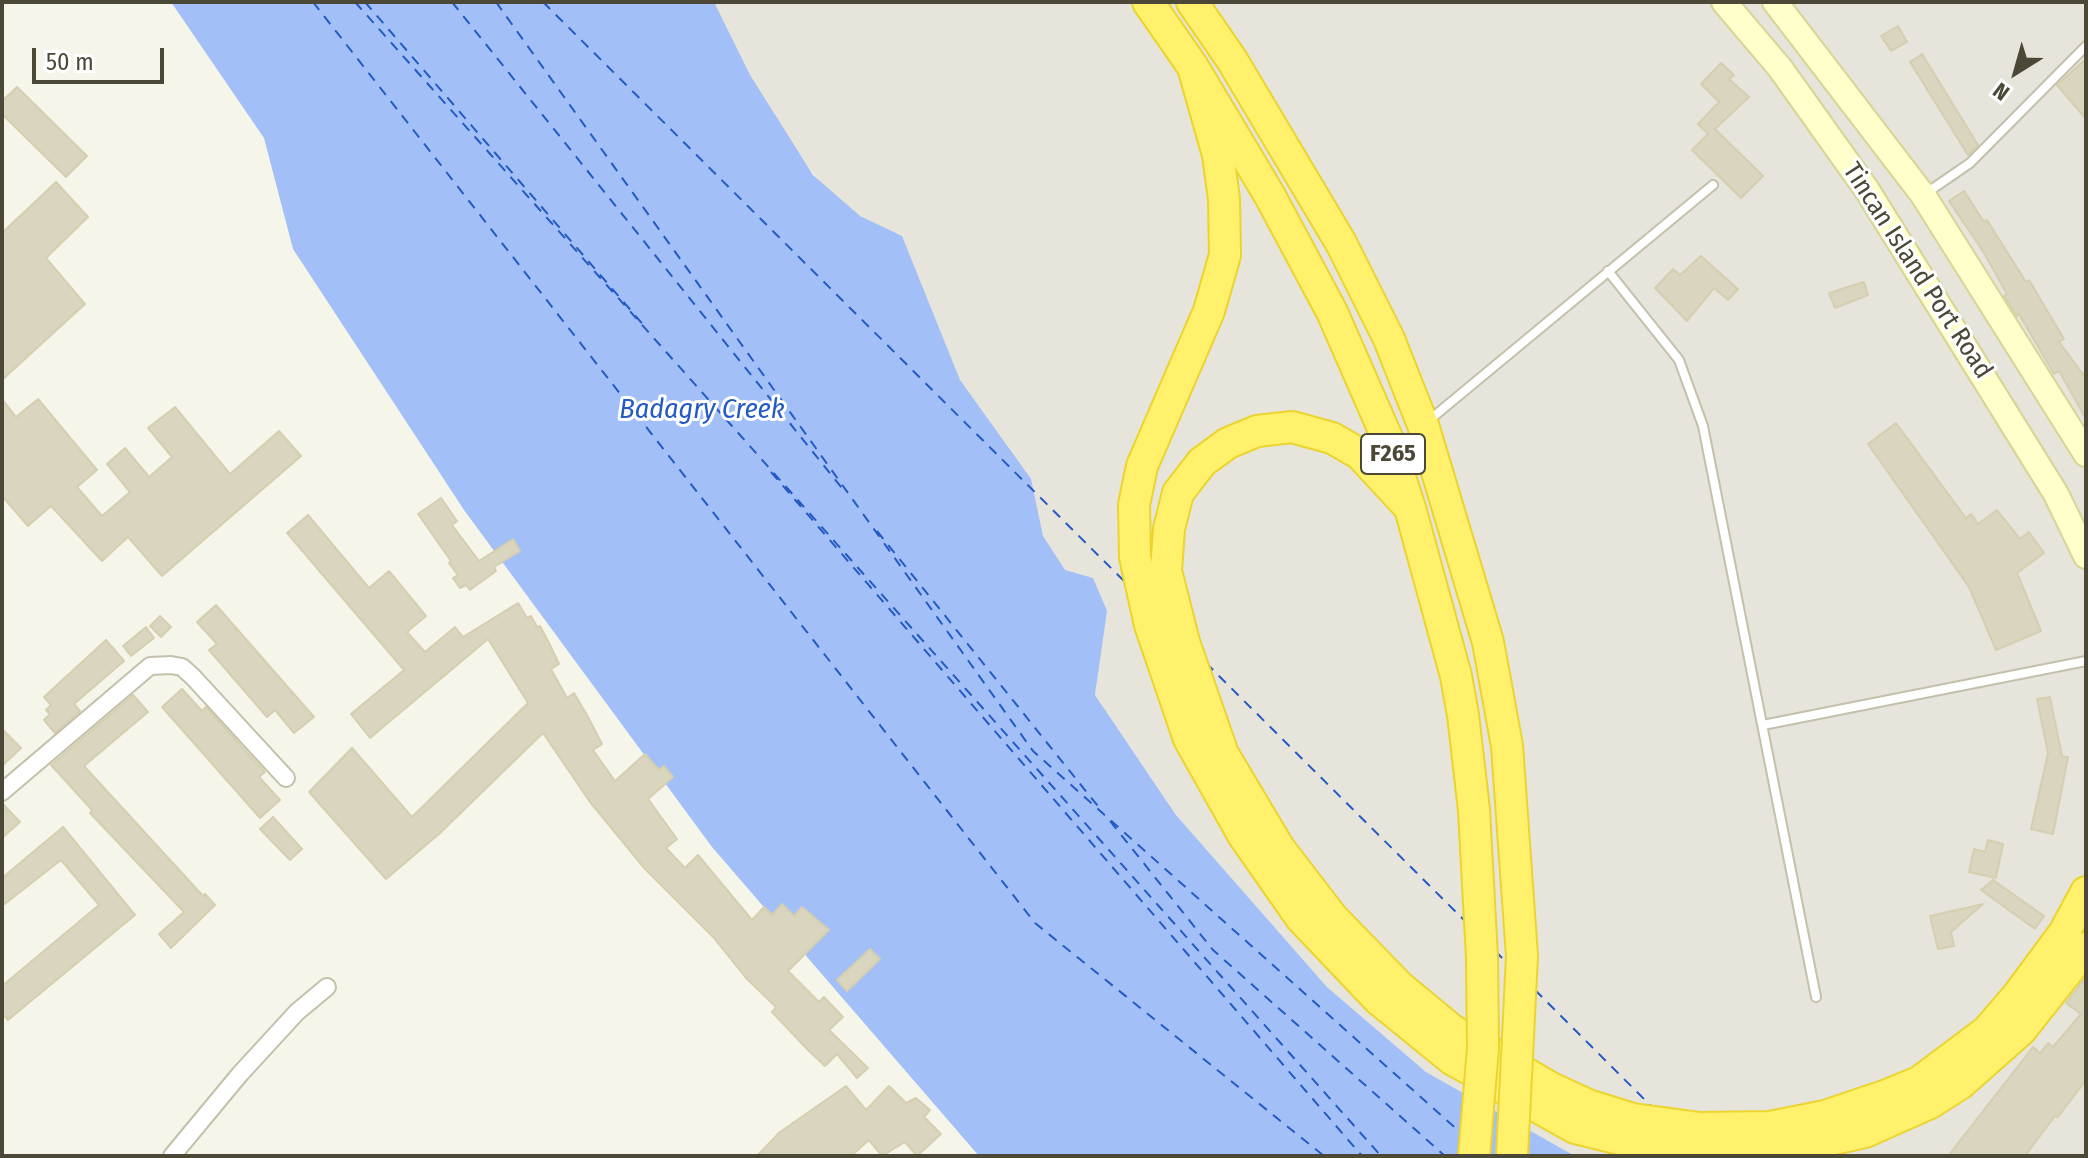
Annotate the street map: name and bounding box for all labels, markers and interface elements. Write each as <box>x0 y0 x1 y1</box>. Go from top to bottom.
scale bar <box>36 32 168 82</box>
north arrow <box>1976 32 2056 112</box>
text: 50 m <box>46 48 94 76</box>
text: N <box>1988 77 2015 106</box>
street label: Tincan Island Port Road <box>1836 157 1998 385</box>
water label: Badagry Creek <box>619 393 785 427</box>
road number: F265 <box>1361 434 1425 474</box>

